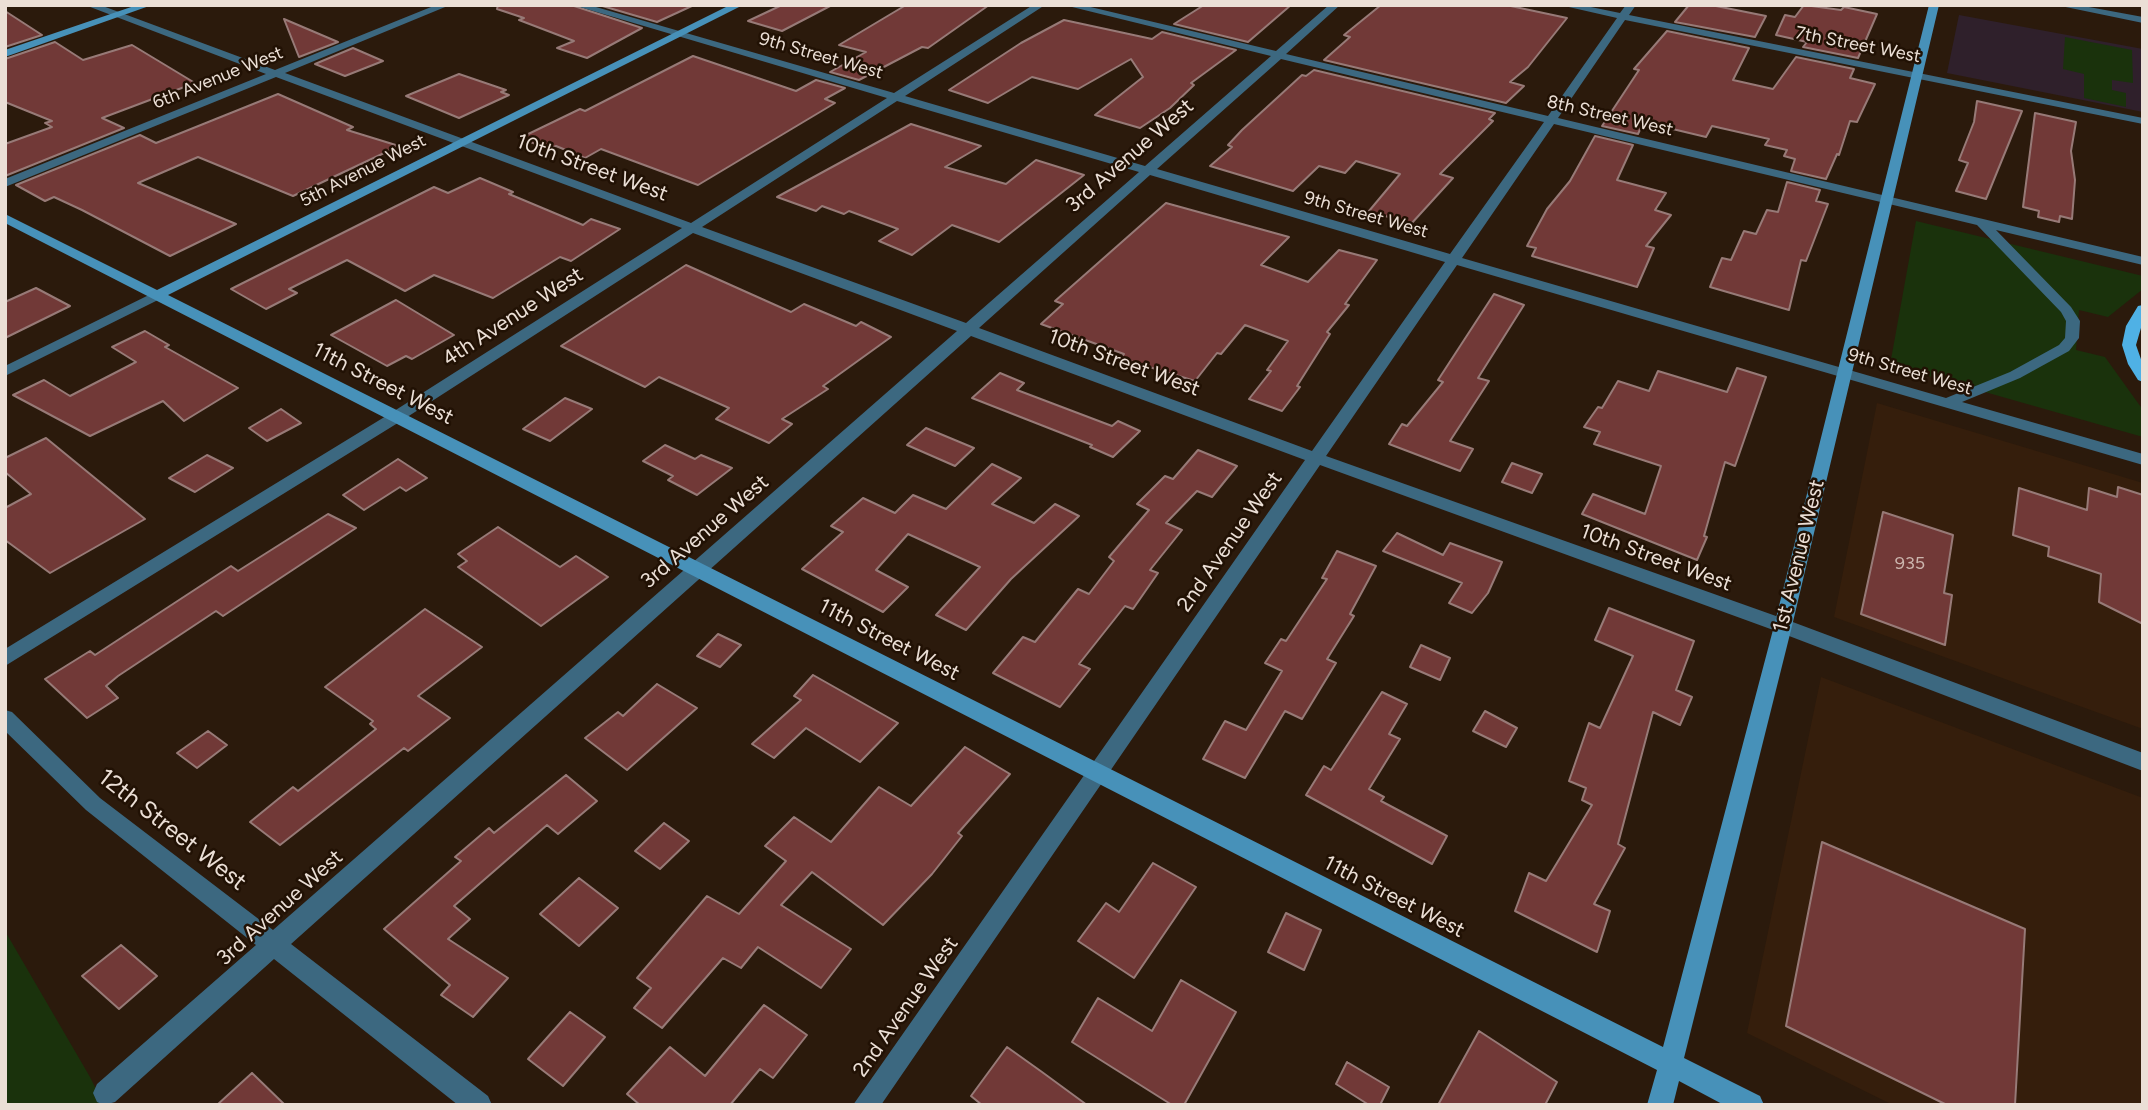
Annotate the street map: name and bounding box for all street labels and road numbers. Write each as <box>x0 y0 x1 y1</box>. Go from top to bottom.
street label: 7th Street West <box>1793 22 1923 68</box>
street label: 9th Street West <box>757 28 885 84</box>
street label: 6th Avenue West <box>150 42 286 114</box>
street label: 8th Street West <box>1545 91 1675 141</box>
street label: 3rd Avenue West <box>1061 94 1199 218</box>
street label: 10th Street West <box>513 129 671 207</box>
street label: 5th Avenue West <box>296 130 430 212</box>
street label: 9th Street West <box>1302 187 1430 243</box>
street label: 4th Avenue West <box>438 262 588 372</box>
street label: 10th Street West <box>1045 324 1203 402</box>
street label: 11th Street West <box>308 338 458 430</box>
street label: 9th Street West <box>1846 344 1974 400</box>
street label: 2nd Avenue West <box>1172 467 1288 617</box>
street label: 3rd Avenue West <box>636 470 774 594</box>
street label: 1st Avenue West <box>1768 477 1830 635</box>
street label: 10th Street West <box>1577 519 1735 597</box>
street label: 11th Street West <box>814 594 964 686</box>
street label: 12th Street West <box>92 763 252 897</box>
street label: 3rd Avenue West <box>212 845 348 971</box>
street label: 11th Street West <box>1319 851 1469 943</box>
street label: 2nd Avenue West <box>848 932 964 1082</box>

